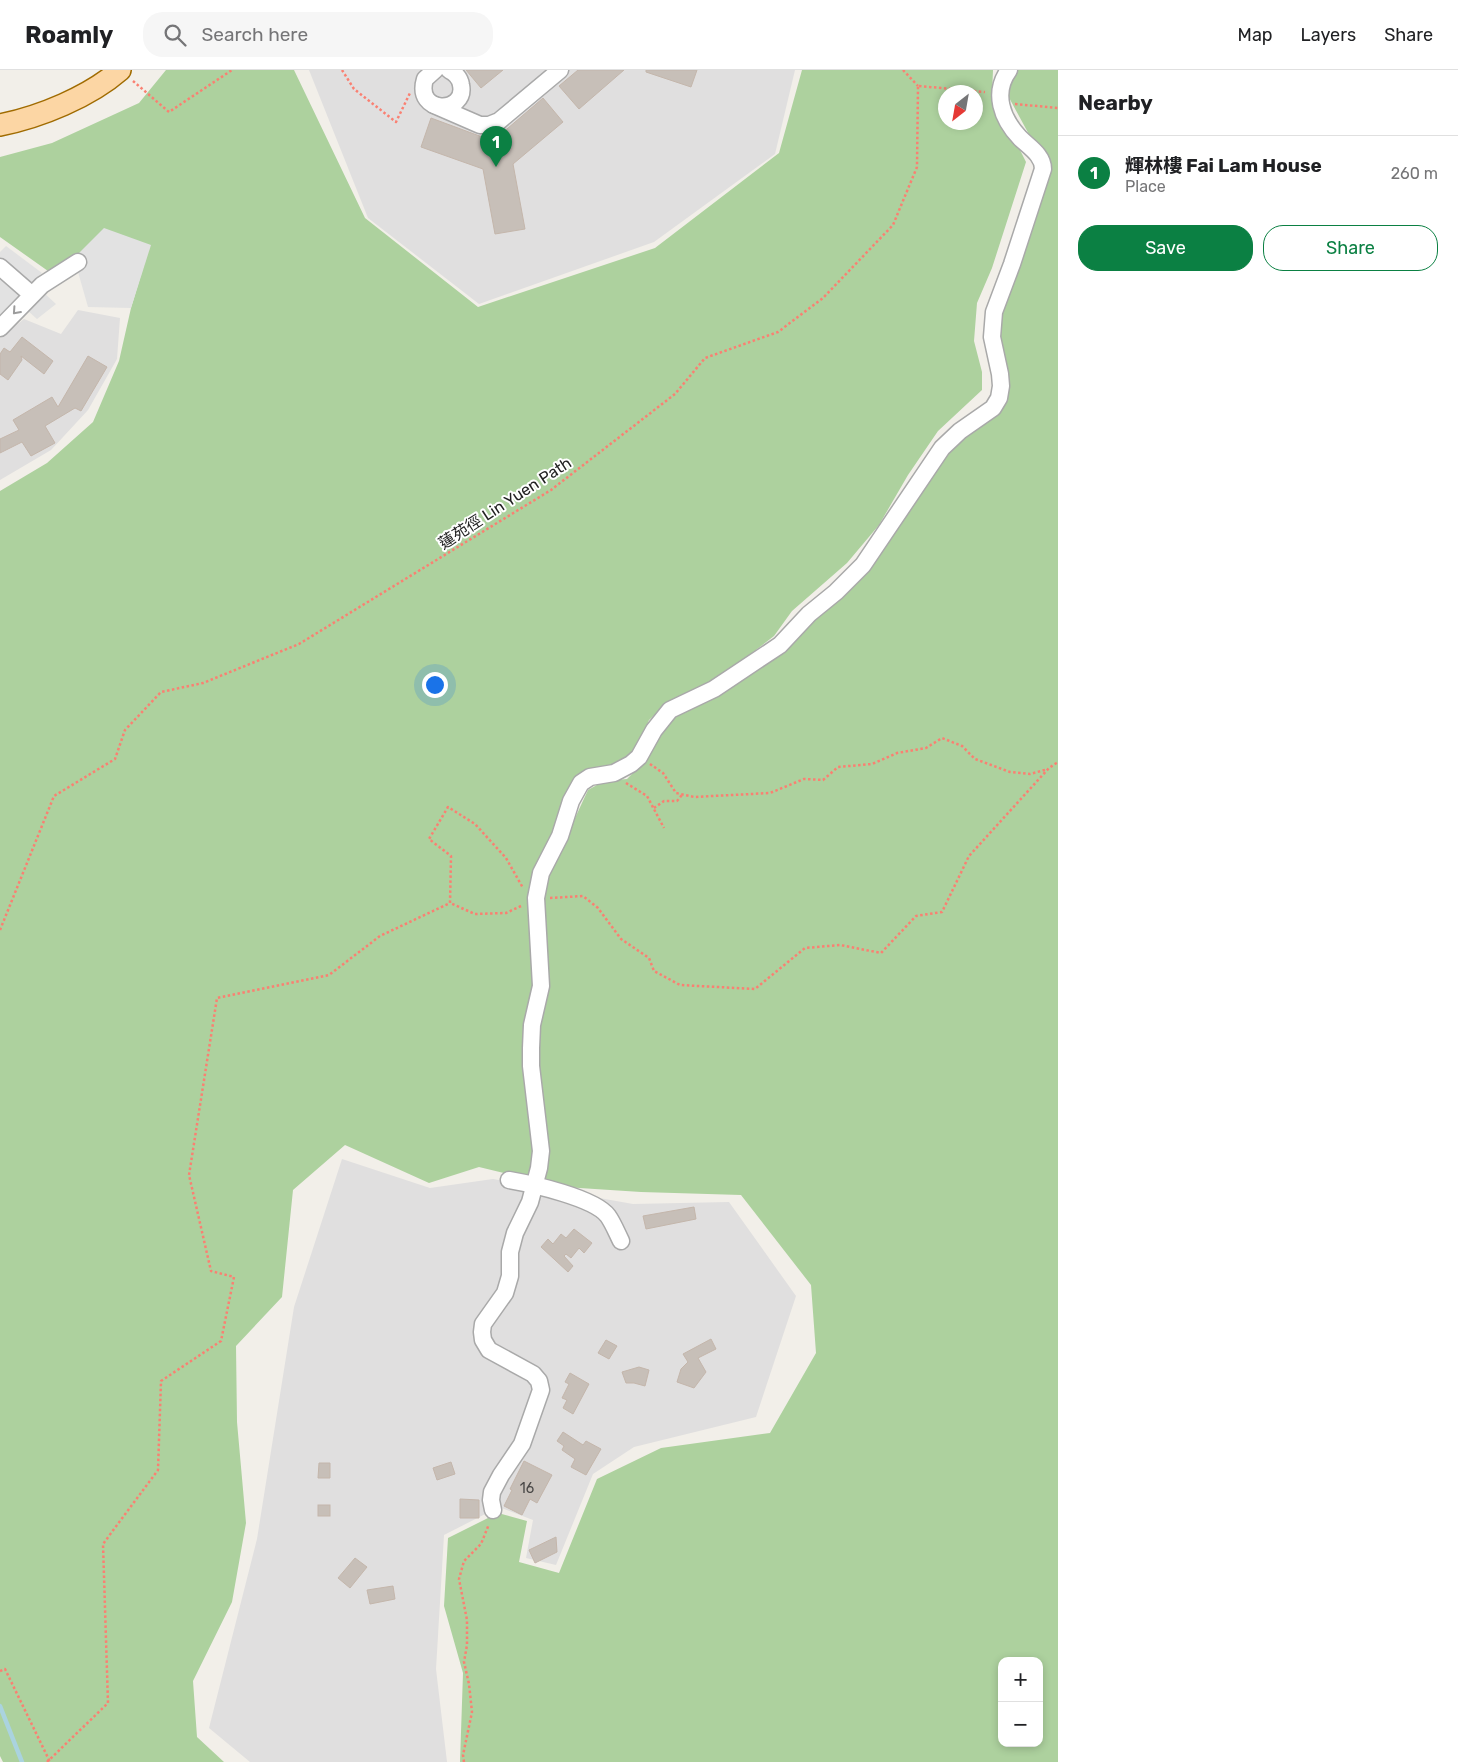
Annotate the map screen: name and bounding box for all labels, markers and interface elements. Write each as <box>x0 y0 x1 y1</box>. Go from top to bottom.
search box <box>143 12 493 57</box>
text: Roamly <box>25 21 113 49</box>
icon: search <box>161 21 189 49</box>
text: Search here <box>201 23 308 46</box>
text: Map <box>1238 24 1273 46</box>
text: Layers <box>1301 24 1356 46</box>
text: Share <box>1384 24 1433 46</box>
north arrow <box>938 85 983 130</box>
text: Nearby <box>1078 90 1153 115</box>
pin: 1 <box>480 126 512 167</box>
text: 輝林樓 Fai Lam House <box>1125 154 1322 177</box>
text: 1 <box>1090 164 1098 183</box>
text: 260 m <box>1391 164 1438 183</box>
text: Place <box>1125 177 1166 196</box>
button: Save <box>1078 225 1253 271</box>
button: Share <box>1263 225 1438 271</box>
one-way arrow <box>13 306 22 315</box>
street label: 蓮苑徑 Lin Yuen Path <box>435 453 575 553</box>
your location <box>422 672 448 698</box>
house number: 16 <box>520 1480 534 1497</box>
map controls <box>998 1657 1043 1747</box>
button: + <box>998 1657 1043 1702</box>
button: − <box>998 1702 1043 1747</box>

